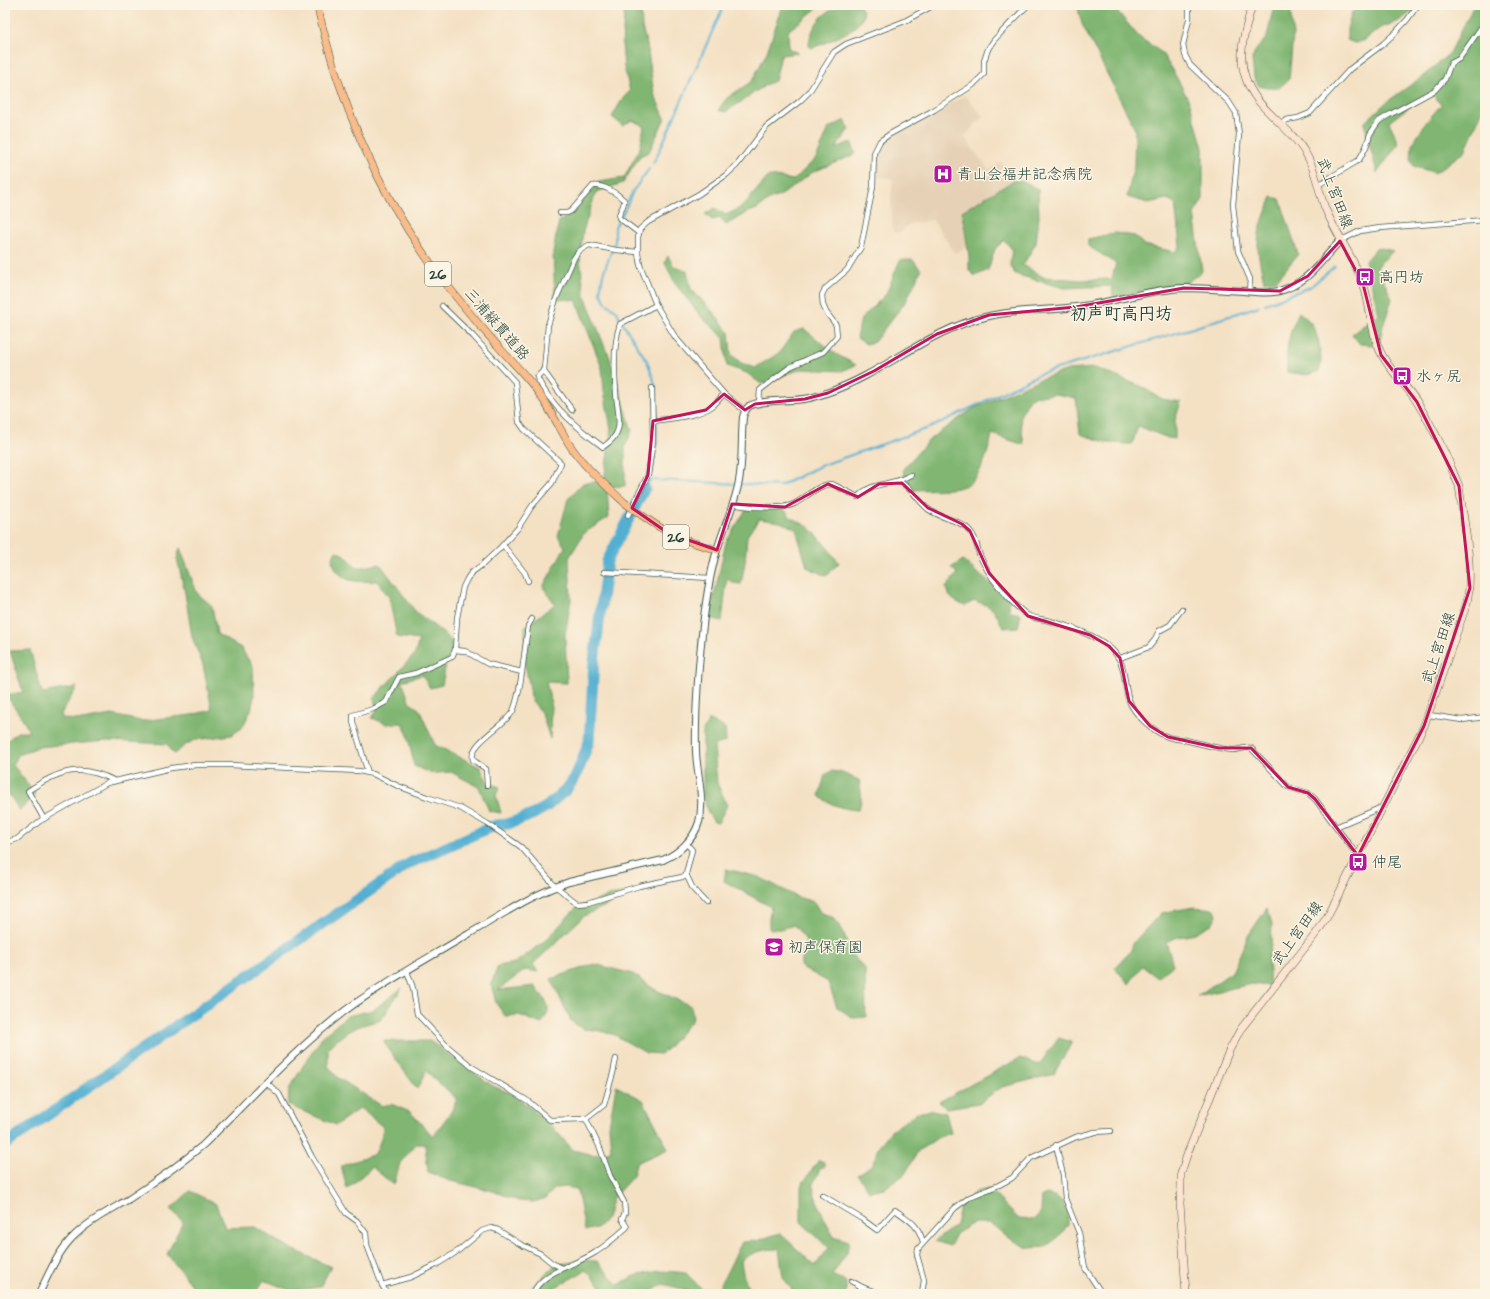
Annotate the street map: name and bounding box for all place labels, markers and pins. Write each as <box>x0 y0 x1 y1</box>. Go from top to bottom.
hospital icon: 青山会福井記念病院 <box>932 163 954 185</box>
place label: 青山会福井記念病院 <box>957 164 1092 185</box>
bus stop icon: 高円坊 <box>1354 266 1376 288</box>
place label: 高円坊 <box>1379 267 1424 288</box>
bus stop icon: 水ヶ尻 <box>1391 365 1413 387</box>
place label: 水ヶ尻 <box>1416 366 1461 387</box>
bus stop icon: 仲尾 <box>1347 851 1369 873</box>
place label: 仲尾 <box>1372 852 1402 873</box>
school or university icon: 初声保育園 <box>763 936 785 958</box>
place label: 初声保育園 <box>788 937 863 958</box>

